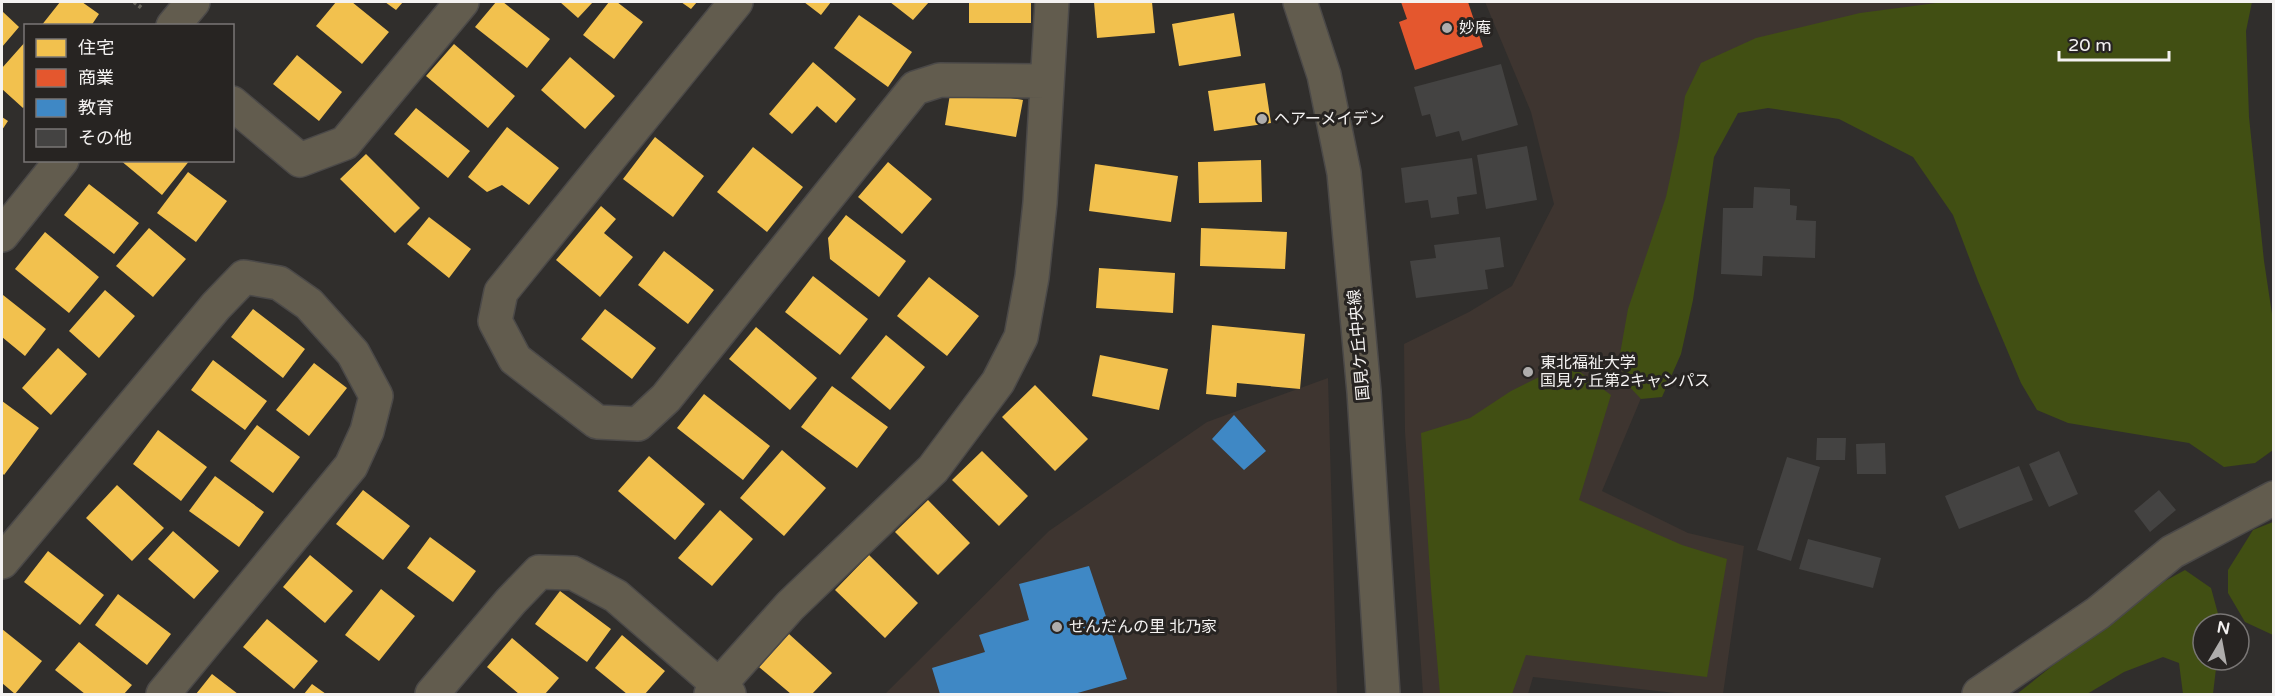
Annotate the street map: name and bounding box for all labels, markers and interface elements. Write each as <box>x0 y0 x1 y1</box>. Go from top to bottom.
place label: 妙庵 <box>1459 18 1491 38</box>
marker: 妙庵 <box>1440 21 1454 35</box>
legend <box>24 24 234 162</box>
scale bar <box>2059 24 2168 62</box>
text: 20 m <box>2068 34 2112 56</box>
text: 住宅 <box>78 37 114 59</box>
text: 商業 <box>78 67 114 89</box>
text: 教育 <box>78 97 114 119</box>
place label: ヘアーメイデン <box>1274 109 1384 129</box>
marker: ヘアーメイデン <box>1255 112 1269 126</box>
text: その他 <box>78 127 132 149</box>
street label: 国見ケ丘中央線 <box>1344 288 1374 402</box>
place label: 東北福祉大学 国見ヶ丘第2キャンパス <box>1540 353 1710 391</box>
marker: 東北福祉大学 国見ヶ丘第2キャンパス <box>1521 365 1535 379</box>
north arrow <box>2191 612 2251 672</box>
place label: せんだんの里 北乃家 <box>1069 617 1217 637</box>
text: N <box>2215 617 2231 639</box>
marker: せんだんの里 北乃家 <box>1050 620 1064 634</box>

